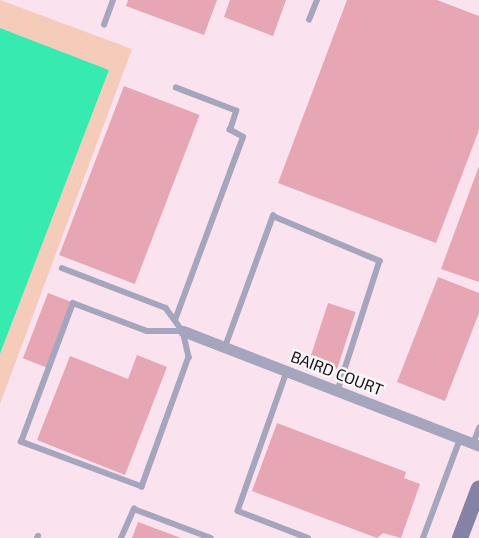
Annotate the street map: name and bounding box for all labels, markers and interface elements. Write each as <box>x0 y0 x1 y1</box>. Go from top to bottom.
street label: BAIRD COURT <box>288 347 386 399</box>

